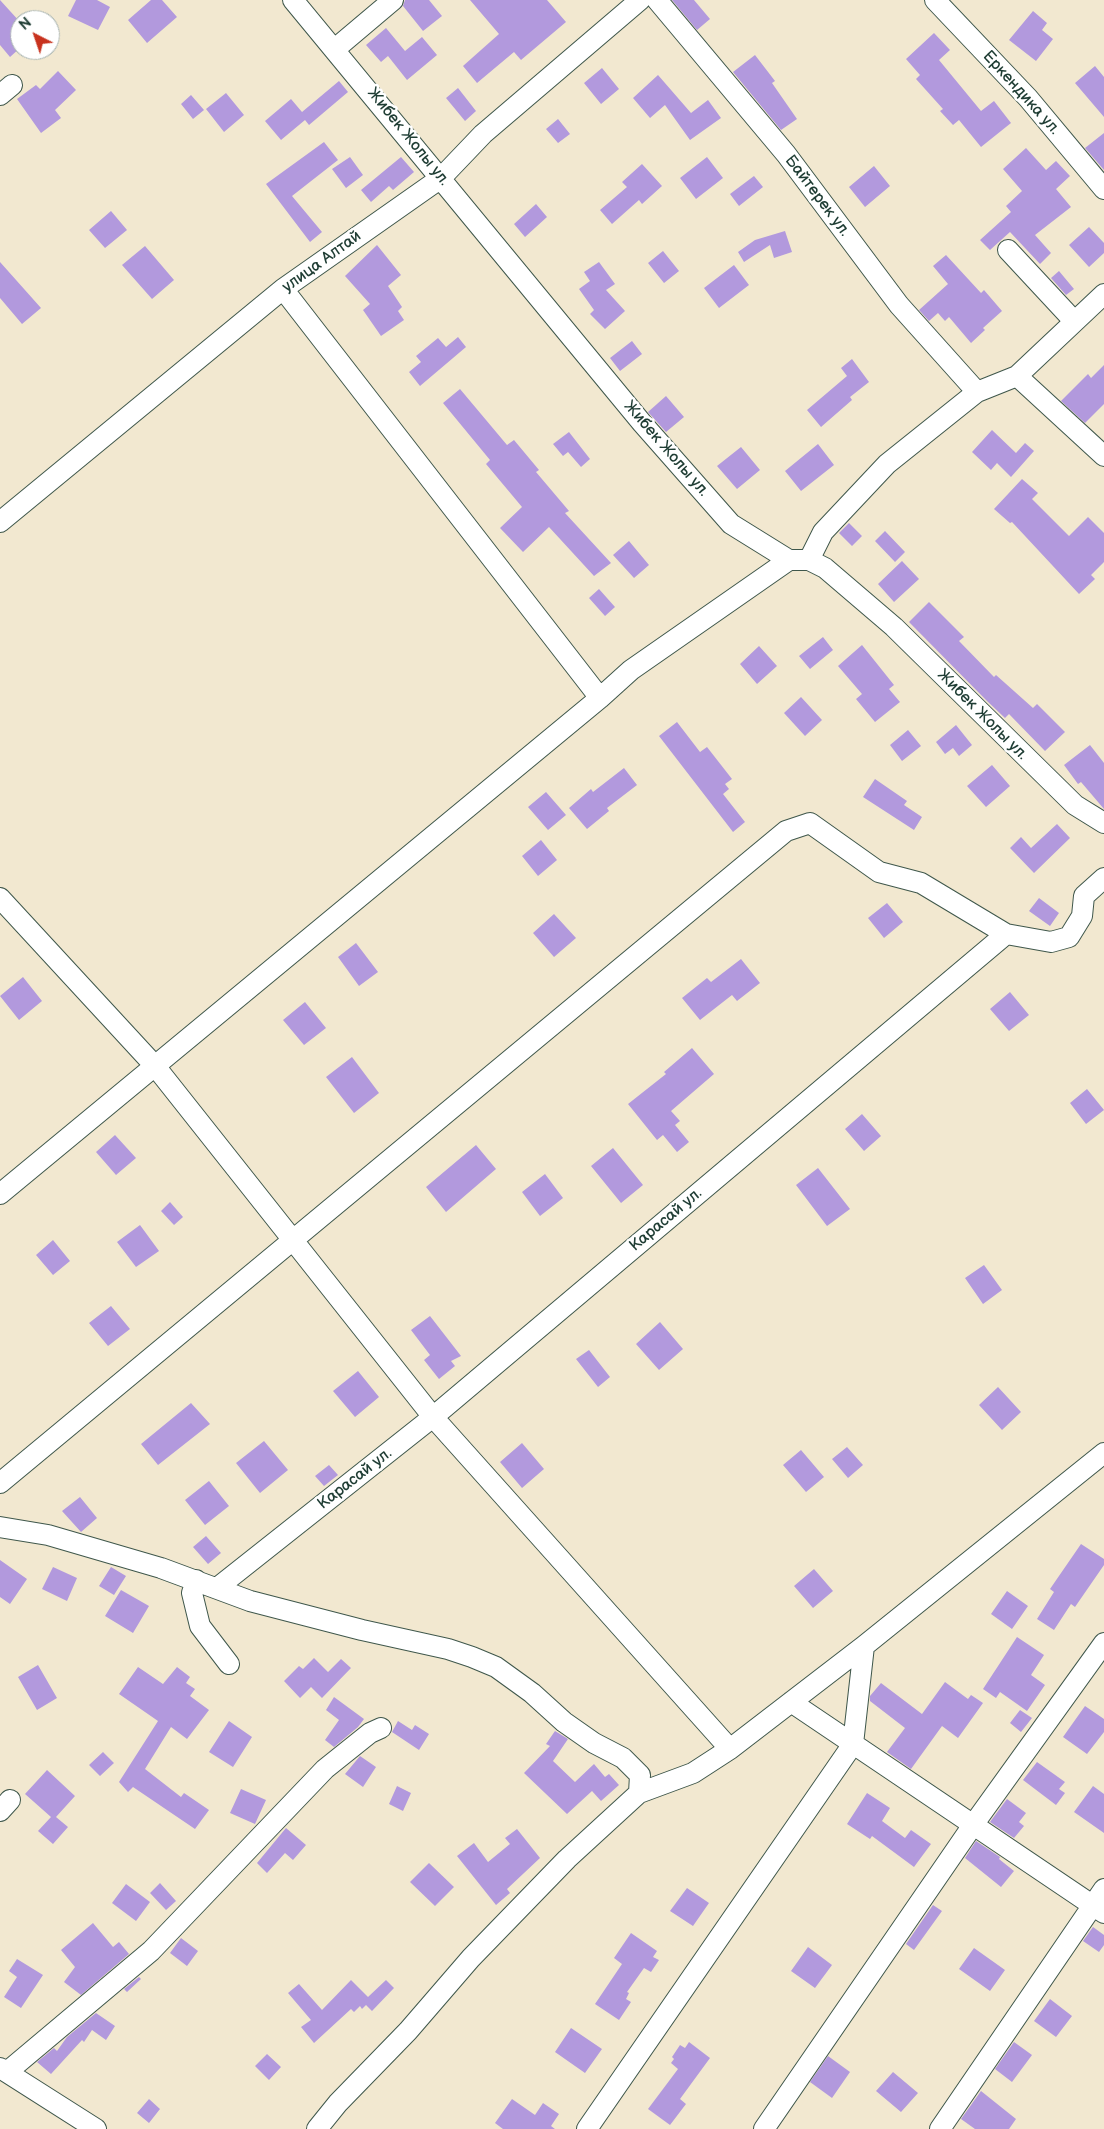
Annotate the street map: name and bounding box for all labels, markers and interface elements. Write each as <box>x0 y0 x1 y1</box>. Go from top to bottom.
north arrow <box>10 10 60 60</box>
text: N <box>16 14 35 34</box>
street label: Еркендика ул. <box>978 47 1064 139</box>
street label: Жибек Жолы ул. <box>363 84 453 190</box>
street label: Байтерек ул. <box>780 152 854 240</box>
street label: улица Алтай <box>279 227 365 297</box>
street label: Жибек Жолы ул. <box>619 397 713 501</box>
street label: Жибек Жолы ул. <box>933 666 1031 764</box>
street label: Карасай ул. <box>626 1184 706 1256</box>
street label: Карасай ул. <box>314 1444 396 1514</box>

